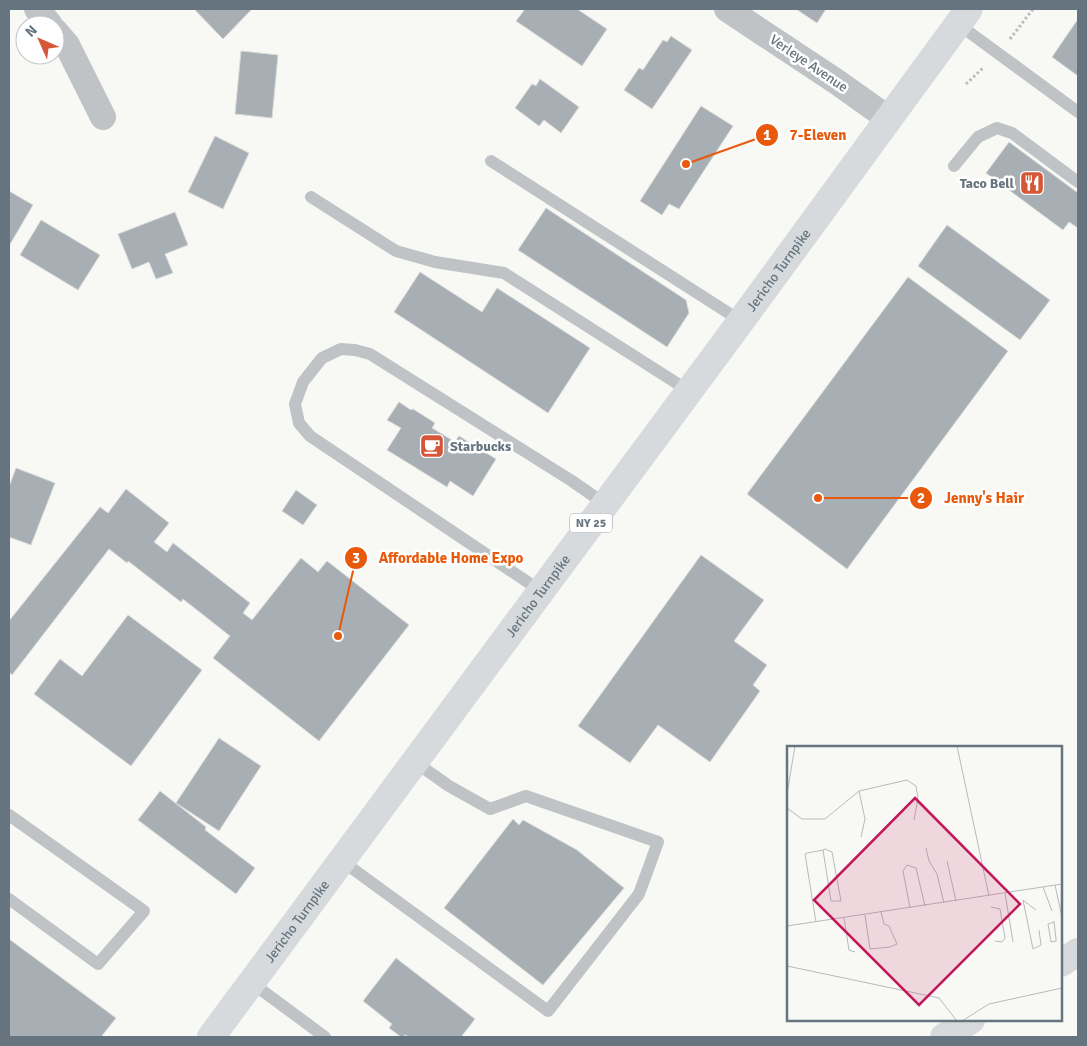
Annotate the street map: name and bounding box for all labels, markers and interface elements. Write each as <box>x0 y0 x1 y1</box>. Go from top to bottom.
north arrow <box>15 15 65 65</box>
text: N <box>22 22 41 41</box>
street label: Verleye Avenue <box>766 31 851 96</box>
callout: 7-Eleven <box>754 120 856 150</box>
text: 1 <box>763 126 771 144</box>
text: 7-Eleven <box>790 126 846 144</box>
restaurant icon: Taco Bell <box>1019 170 1045 196</box>
place label: Taco Bell <box>960 175 1015 192</box>
street label: Jericho Turnpike <box>743 226 815 315</box>
cafe icon: Starbucks <box>419 433 445 459</box>
place label: Starbucks <box>450 438 511 455</box>
callout: Jenny's Hair <box>909 483 1034 513</box>
text: 2 <box>917 489 925 507</box>
text: Jenny's Hair <box>944 489 1024 507</box>
road number: NY 25 <box>570 514 612 532</box>
callout: Affordable Home Expo <box>343 543 533 573</box>
text: 3 <box>352 549 360 567</box>
text: Affordable Home Expo <box>379 549 523 567</box>
street label: Jericho Turnpike <box>502 551 574 641</box>
inset map <box>787 746 1062 1021</box>
street label: Jericho Turnpike <box>261 877 333 966</box>

